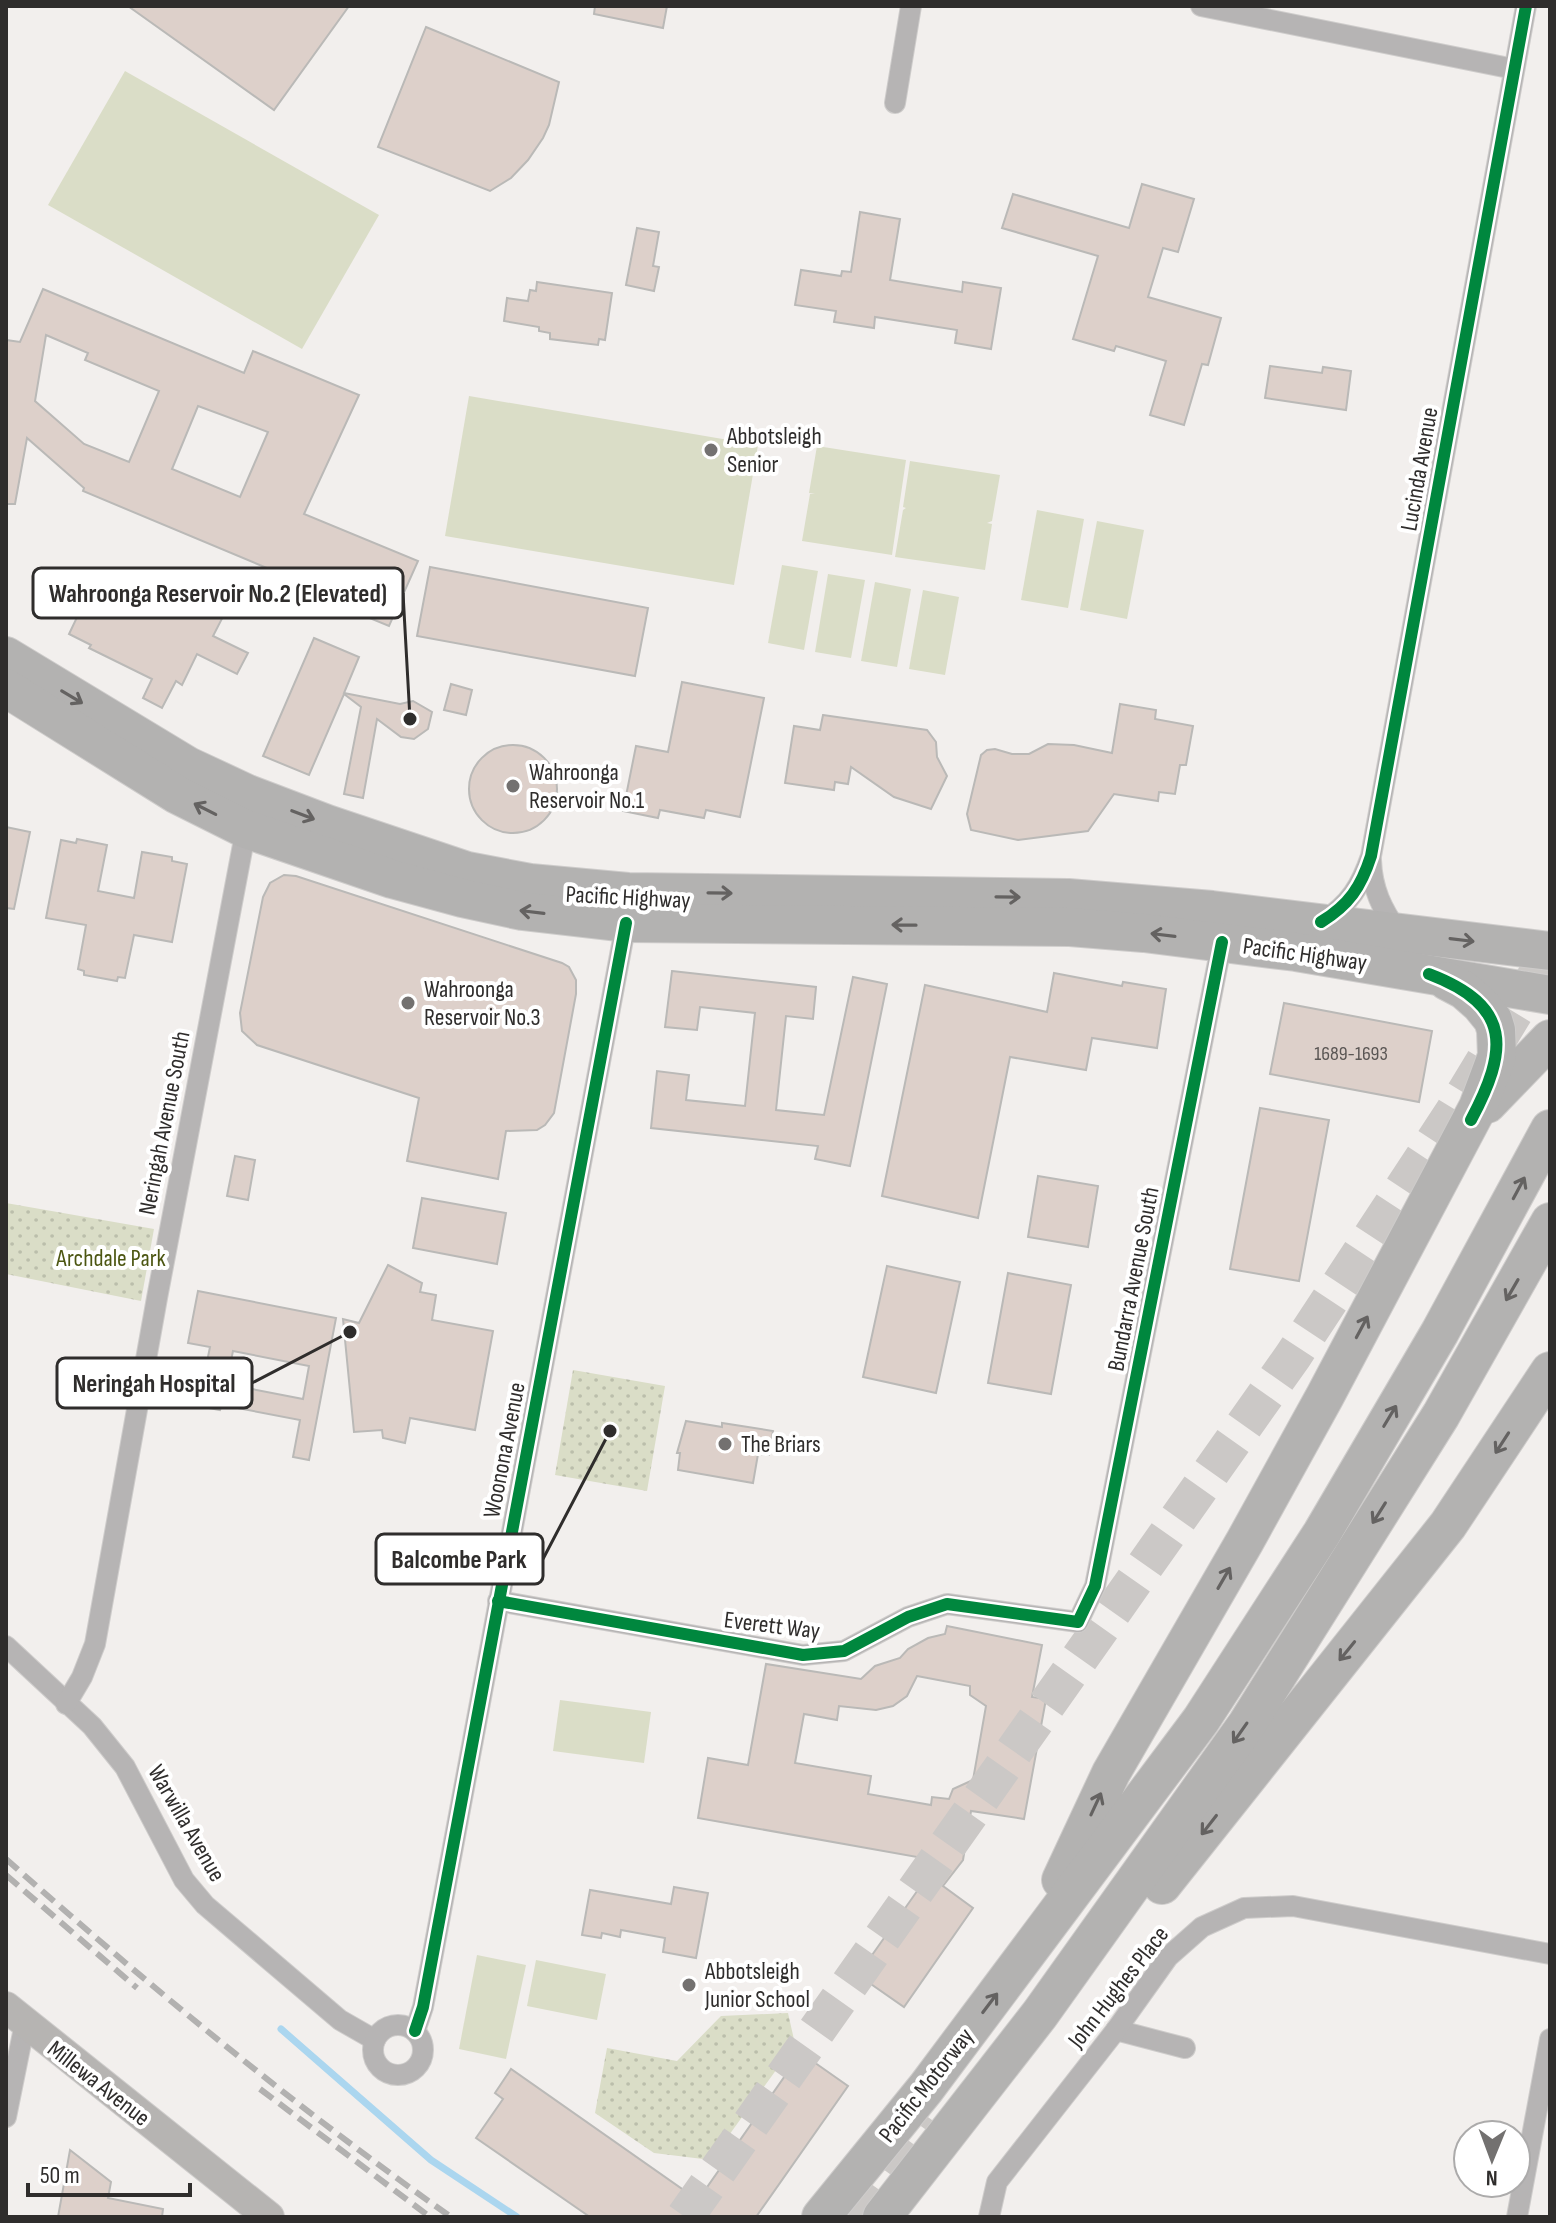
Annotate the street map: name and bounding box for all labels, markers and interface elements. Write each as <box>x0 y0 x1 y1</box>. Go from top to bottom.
street label: Lucinda Avenue <box>1394 405 1445 533</box>
place label: Abbotsleigh Senior <box>726 422 822 479</box>
marker: Abbotsleigh Senior <box>702 441 720 459</box>
callout: Wahroonga Reservoir No.2 (Elevated) <box>33 568 403 618</box>
text: Wahroonga Reservoir No.2 (Elevated) <box>49 579 387 610</box>
one-way arrow <box>60 690 83 706</box>
place label: Wahroonga Reservoir No.1 <box>529 758 645 815</box>
marker: Wahroonga Reservoir No.1 <box>504 777 522 795</box>
one-way arrow <box>194 801 218 816</box>
one-way arrow <box>290 809 315 823</box>
street label: Pacific Highway <box>565 880 691 915</box>
one-way arrow <box>706 885 733 900</box>
one-way arrow <box>994 889 1021 905</box>
one-way arrow <box>520 904 545 919</box>
one-way arrow <box>891 917 918 932</box>
one-way arrow <box>1151 927 1176 942</box>
street label: Pacific Highway <box>1241 931 1369 978</box>
one-way arrow <box>1448 933 1475 948</box>
place label: Wahroonga Reservoir No.3 <box>424 975 541 1032</box>
marker: Wahroonga Reservoir No.3 <box>399 994 417 1012</box>
street label: Neringah Avenue South <box>132 1029 197 1217</box>
house number: 1689-1693 <box>1314 1042 1388 1066</box>
one-way arrow <box>1512 1177 1528 1200</box>
street label: Bundarra Avenue South <box>1101 1185 1166 1374</box>
park label: Archdale Park <box>55 1244 166 1273</box>
one-way arrow <box>1503 1278 1519 1301</box>
one-way arrow <box>1354 1316 1370 1339</box>
callout: Neringah Hospital <box>57 1358 252 1408</box>
text: Neringah Hospital <box>72 1369 236 1400</box>
street label: Woonona Avenue <box>477 1380 532 1520</box>
one-way arrow <box>1382 1405 1398 1428</box>
place label: The Briars <box>741 1430 821 1459</box>
one-way arrow <box>1494 1432 1511 1454</box>
marker: The Briars <box>716 1435 734 1453</box>
one-way arrow <box>1370 1501 1386 1524</box>
callout: Balcombe Park <box>376 1534 543 1584</box>
text: Balcombe Park <box>391 1545 527 1576</box>
one-way arrow <box>1216 1567 1232 1590</box>
street label: Everett Way <box>722 1605 822 1646</box>
one-way arrow <box>1338 1640 1356 1661</box>
one-way arrow <box>1232 1722 1248 1744</box>
street label: Warwilla Avenue <box>141 1760 232 1887</box>
one-way arrow <box>1089 1793 1104 1817</box>
one-way arrow <box>1200 1814 1217 1835</box>
street label: John Hughes Place <box>1061 1921 1175 2055</box>
place label: Abbotsleigh Junior School <box>704 1957 810 2014</box>
marker: Abbotsleigh Junior School <box>680 1976 698 1994</box>
one-way arrow <box>981 1993 998 2015</box>
street label: Pacific Motorway <box>873 2022 980 2148</box>
street label: Millewa Avenue <box>42 2034 156 2132</box>
north arrow <box>1452 2119 1532 2199</box>
scale bar <box>28 2147 190 2197</box>
text: 50 m <box>40 2161 80 2190</box>
text: N <box>1486 2164 1498 2191</box>

